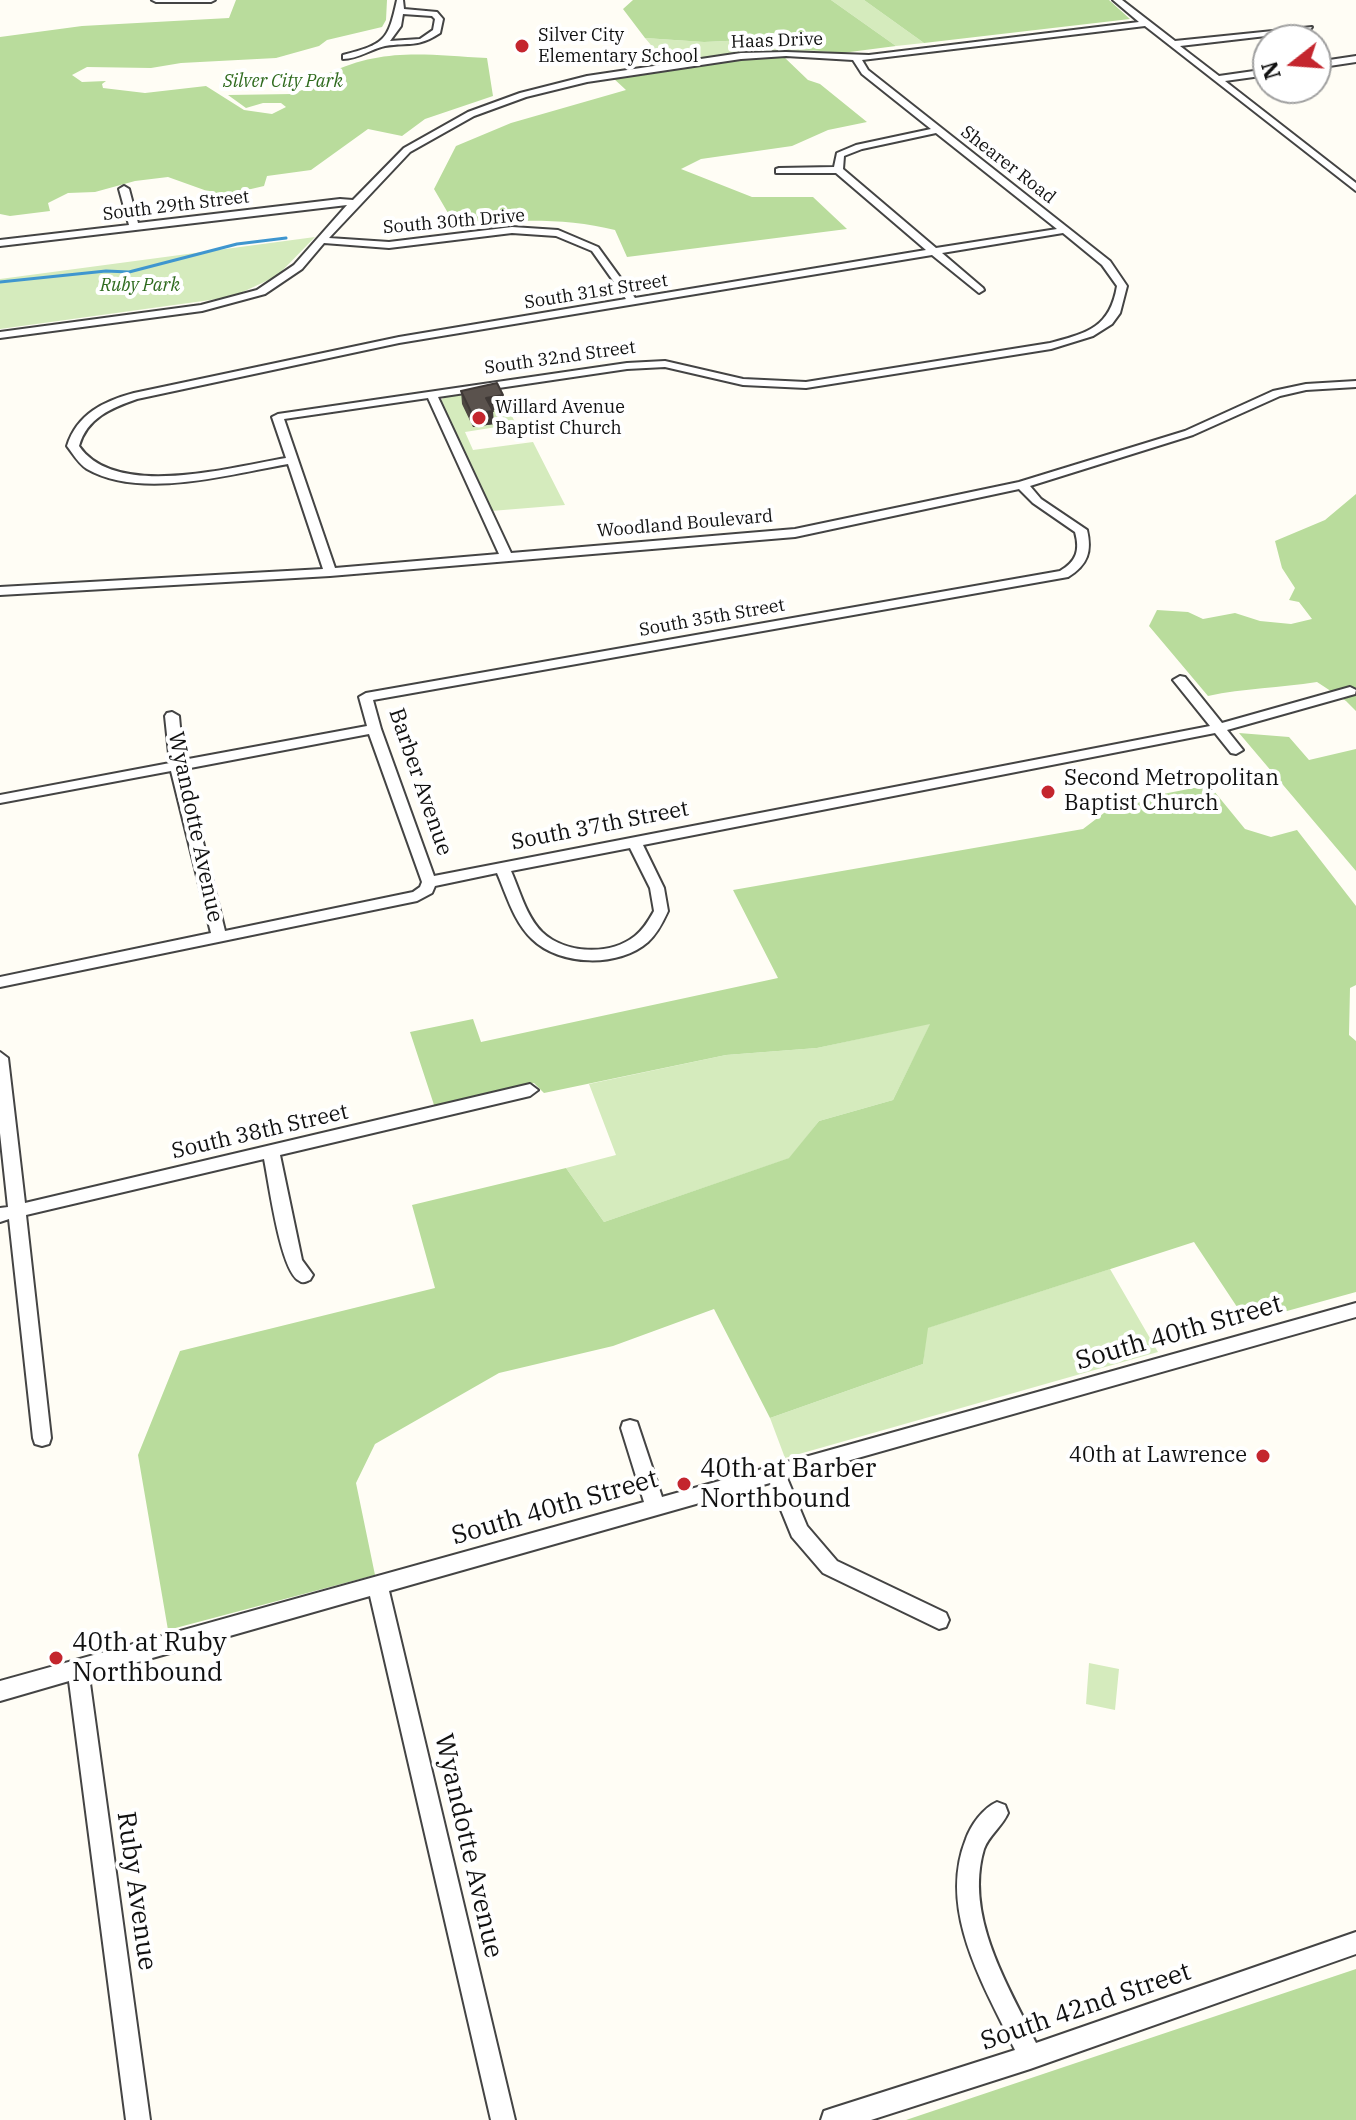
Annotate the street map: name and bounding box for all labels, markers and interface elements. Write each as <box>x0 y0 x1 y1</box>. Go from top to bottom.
north arrow <box>1252 24 1332 104</box>
place label: Silver City Elementary School <box>538 25 698 68</box>
street label: Haas Drive <box>731 29 823 53</box>
marker: Silver City Elementary School <box>513 37 531 55</box>
text: N <box>1254 58 1287 83</box>
park label: Silver City Park <box>223 71 343 93</box>
street label: Shearer Road <box>956 121 1060 209</box>
street label: South 29th Street <box>101 186 251 226</box>
street label: South 30th Drive <box>382 205 526 239</box>
street label: South 31st Street <box>523 270 669 314</box>
park label: Ruby Park <box>100 275 180 297</box>
street label: South 32nd Street <box>483 337 637 379</box>
place label: Willard Avenue Baptist Church <box>495 397 625 440</box>
marker: Willard Avenue Baptist Church <box>470 409 488 427</box>
street label: Woodland Boulevard <box>596 506 774 542</box>
street label: South 35th Street <box>637 595 787 641</box>
street label: Barber Avenue <box>382 705 458 859</box>
street label: Wyandotte Avenue <box>162 729 228 925</box>
place label: Second Metropolitan Baptist Church <box>1064 766 1279 818</box>
marker: Second Metropolitan Baptist Church <box>1039 783 1057 801</box>
street label: South 37th Street <box>509 796 691 856</box>
street label: South 38th Street <box>169 1099 351 1165</box>
street label: South 40th Street <box>1072 1289 1286 1377</box>
place label: 40th at Lawrence <box>1069 1443 1247 1469</box>
marker: 40th at Lawrence <box>1254 1447 1272 1465</box>
place label: 40th at Barber Northbound <box>700 1453 876 1514</box>
street label: South 40th Street <box>448 1464 662 1552</box>
marker: 40th at Barber Northbound <box>675 1475 693 1493</box>
place label: 40th at Ruby Northbound <box>72 1627 227 1688</box>
marker: 40th at Ruby Northbound <box>47 1649 65 1667</box>
street label: Wyandotte Avenue <box>427 1731 509 1961</box>
street label: Ruby Avenue <box>109 1810 163 1972</box>
street label: South 42nd Street <box>977 1956 1195 2058</box>

